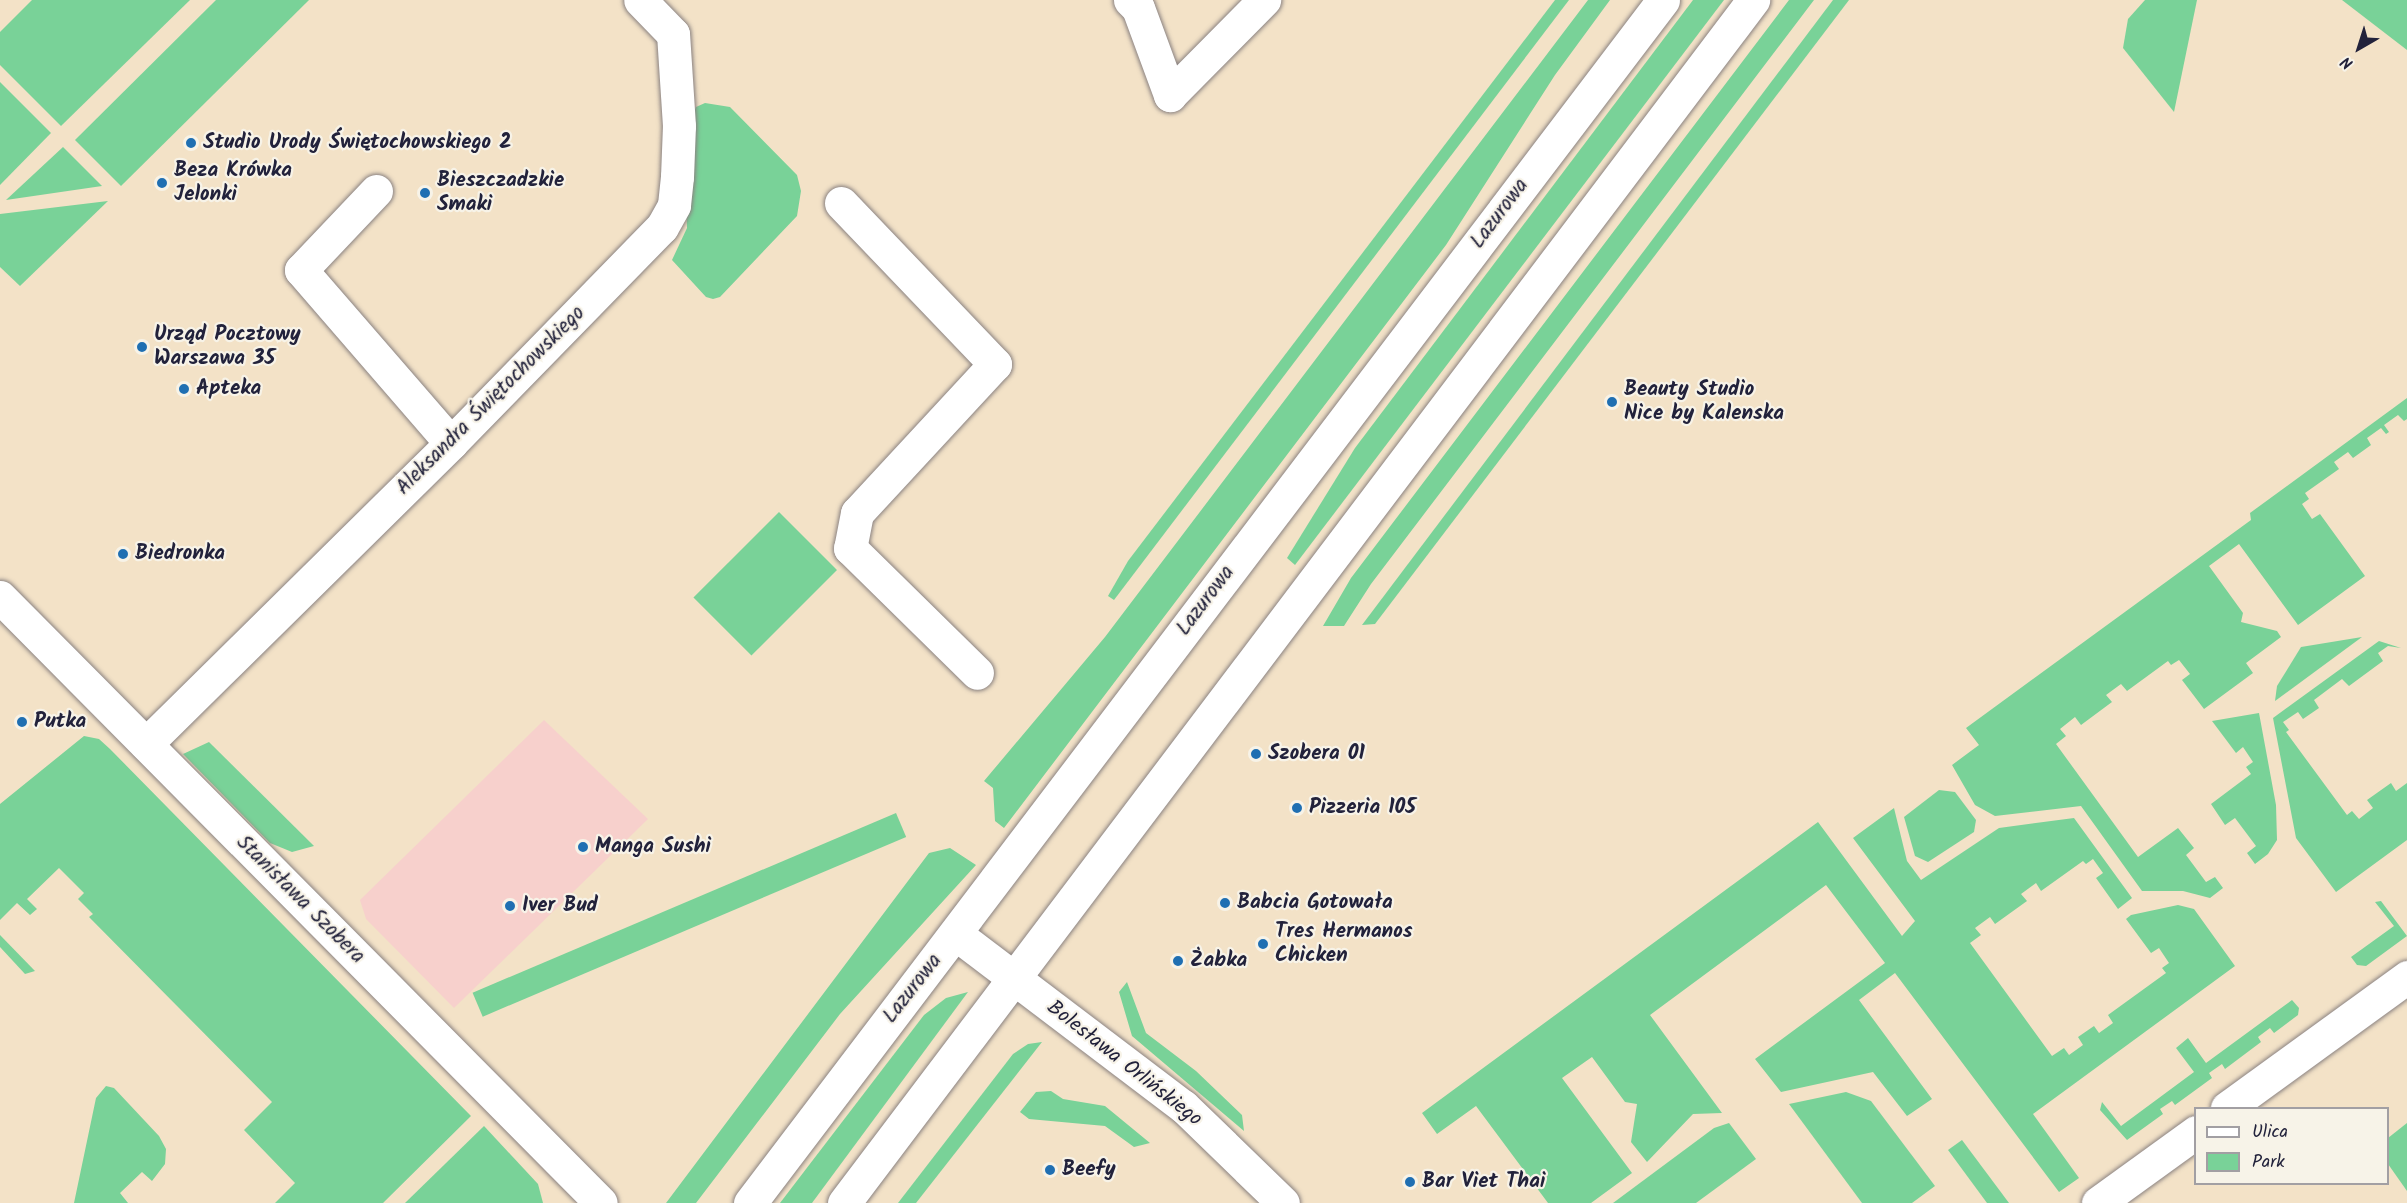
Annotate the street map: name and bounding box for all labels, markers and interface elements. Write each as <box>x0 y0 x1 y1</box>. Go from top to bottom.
north arrow <box>2329 18 2389 78</box>
text: N <box>2336 49 2359 75</box>
place label: Studio Urody Świętochowskiego 2 <box>203 130 511 156</box>
marker: Studio Urody Świętochowskiego 2 <box>184 136 198 150</box>
place label: Beza Krówka Jelonki <box>174 158 292 208</box>
place label: Bieszczadzkie Smaki <box>437 168 564 218</box>
street label: Lazurowa <box>1466 174 1534 254</box>
marker: Beza Krówka Jelonki <box>155 176 169 190</box>
marker: Bieszczadzkie Smaki <box>418 186 432 200</box>
street label: Aleksandra Świętochowskiego <box>391 301 591 501</box>
place label: Urząd Pocztowy Warszawa 35 <box>154 322 301 372</box>
marker: Urząd Pocztowy Warszawa 35 <box>135 340 149 354</box>
place label: Apteka <box>196 376 261 402</box>
place label: Beauty Studio Nice by Kalenska <box>1624 377 1784 427</box>
marker: Apteka <box>177 382 191 396</box>
marker: Beauty Studio Nice by Kalenska <box>1605 395 1619 409</box>
place label: Biedronka <box>135 541 225 567</box>
marker: Biedronka <box>116 547 130 561</box>
street label: Lazurowa <box>1172 561 1240 641</box>
place label: Putka <box>34 709 86 735</box>
marker: Putka <box>15 715 29 729</box>
place label: Szobera 01 <box>1268 741 1365 767</box>
marker: Szobera 01 <box>1249 747 1263 761</box>
place label: Pizzeria 105 <box>1309 795 1416 821</box>
marker: Pizzeria 105 <box>1290 801 1304 815</box>
street label: Stanisława Szobera <box>231 831 369 969</box>
place label: Manga Sushi <box>595 834 711 860</box>
marker: Manga Sushi <box>576 840 590 854</box>
place label: Babcia Gotowała <box>1237 890 1393 916</box>
place label: Iver Bud <box>522 893 598 919</box>
marker: Babcia Gotowała <box>1218 896 1232 910</box>
marker: Iver Bud <box>503 899 517 913</box>
place label: Tres Hermanos Chicken <box>1275 919 1413 969</box>
marker: Tres Hermanos Chicken <box>1256 937 1270 951</box>
place label: Żabka <box>1190 948 1247 974</box>
street label: Lazurowa <box>878 949 948 1029</box>
marker: Żabka <box>1171 954 1185 968</box>
street label: Bolesława Orlińskiego <box>1041 996 1207 1132</box>
legend <box>2194 1107 2389 1185</box>
text: Ulica <box>2252 1118 2288 1147</box>
text: Park <box>2252 1148 2285 1177</box>
place label: Beefy <box>1062 1157 1116 1183</box>
marker: Beefy <box>1043 1163 1057 1177</box>
place label: Bar Viet Thai <box>1422 1169 1545 1195</box>
marker: Bar Viet Thai <box>1403 1175 1417 1189</box>

